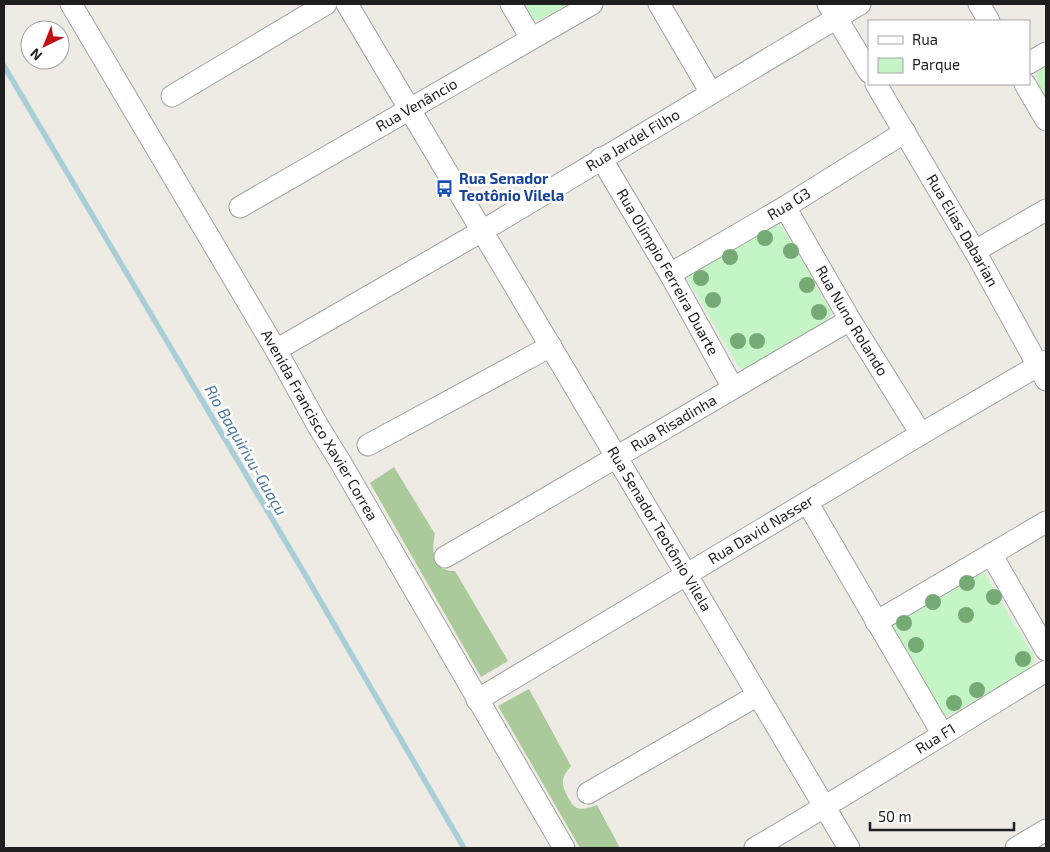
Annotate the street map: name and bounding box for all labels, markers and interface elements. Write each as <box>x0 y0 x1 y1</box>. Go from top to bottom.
north arrow <box>20 20 70 70</box>
legend <box>868 20 1030 85</box>
text: Rua <box>912 30 938 48</box>
text: N <box>26 45 45 65</box>
text: Parque <box>912 55 960 73</box>
street label: Rua Venâncio <box>372 74 460 135</box>
street label: Rua Jardel Filho <box>582 104 683 174</box>
place label: Rua Senador Teotônio Vilela <box>459 169 564 204</box>
street label: Rua Elias Dabarian <box>923 171 1003 289</box>
bus stop icon: Rua Senador Teotônio Vilela <box>435 178 455 198</box>
street label: Rua G3 <box>764 183 813 223</box>
street label: Rua Olímpio Ferreira Duarte <box>613 185 723 358</box>
street label: Rua Nuno Rolando <box>813 262 893 379</box>
street label: Avenida Francisco Xavier Correa <box>258 326 382 524</box>
water label: Rio Baquirivu-Guaçu <box>200 381 292 519</box>
street label: Rua Risadinha <box>627 390 719 455</box>
street label: Rua Senador Teotônio Vilela <box>604 443 716 614</box>
street label: Rua David Nasser <box>705 491 816 567</box>
street label: Rua F1 <box>912 719 958 757</box>
scale bar <box>870 800 1014 832</box>
text: 50 m <box>878 807 912 825</box>

